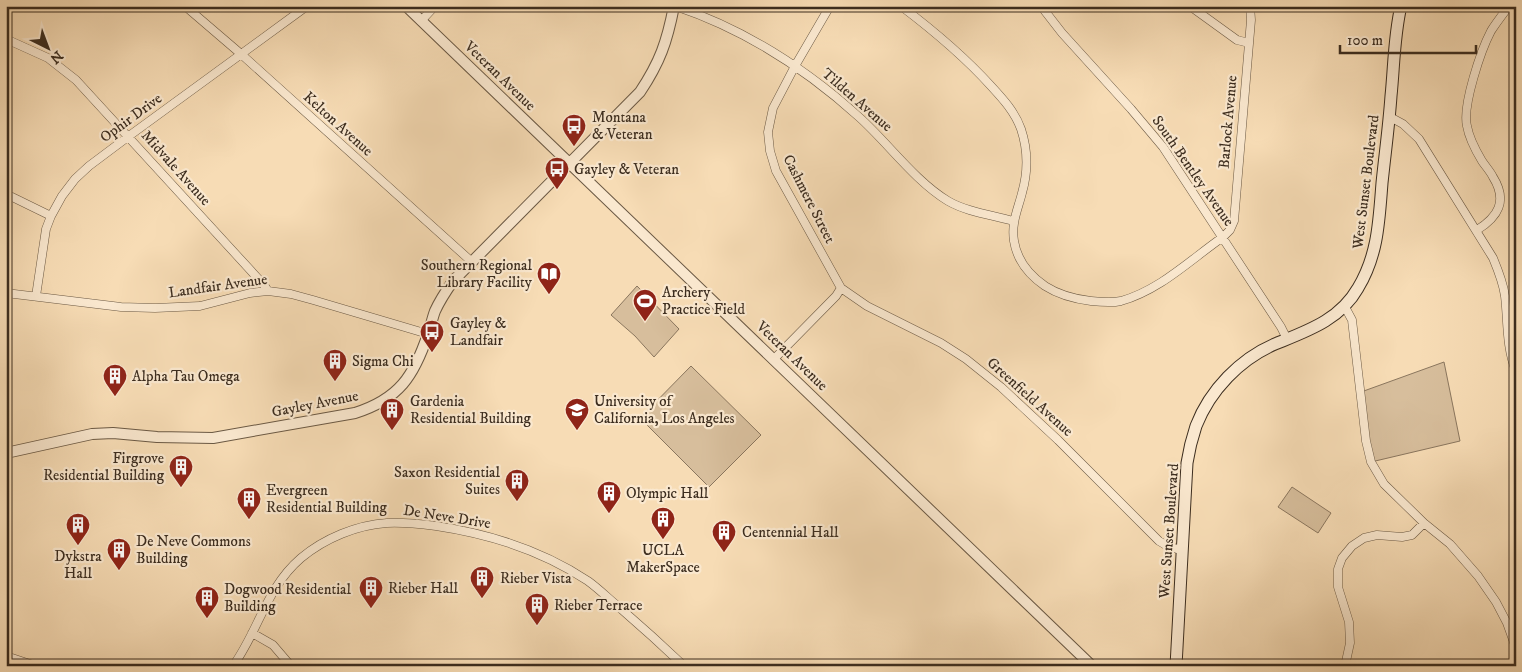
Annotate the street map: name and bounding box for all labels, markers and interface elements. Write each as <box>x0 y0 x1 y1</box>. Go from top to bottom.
north arrow <box>22 22 72 72</box>
scale bar <box>1340 22 1476 54</box>
text: 100 m <box>1347 31 1383 50</box>
street label: Veteran Avenue <box>460 36 540 115</box>
text: N <box>45 46 66 68</box>
street label: Tilden Avenue <box>818 64 896 136</box>
street label: Barlock Avenue <box>1214 75 1242 169</box>
street label: Kelton Avenue <box>299 88 377 160</box>
street label: Ophir Drive <box>96 89 166 147</box>
place label: Montana & Veteran <box>592 108 653 144</box>
street label: South Bentley Avenue <box>1148 112 1238 230</box>
bus stop icon: Montana & Veteran <box>561 113 587 147</box>
street label: West Sunset Boulevard <box>1348 113 1384 251</box>
street label: Midvale Avenue <box>137 126 215 210</box>
street label: Cashmere Street <box>778 151 840 247</box>
bus stop icon: Gayley & Veteran <box>544 156 570 190</box>
place label: Gayley & Veteran <box>574 160 679 179</box>
place label: Southern Regional Library Facility <box>421 256 533 292</box>
library icon: Southern Regional Library Facility <box>536 261 562 295</box>
street label: Landfair Avenue <box>167 270 269 302</box>
place label: Archery Practice Field <box>662 283 745 319</box>
sports icon: Archery Practice Field <box>632 288 658 322</box>
place label: Gayley & Landfair <box>450 314 507 350</box>
street label: Veteran Avenue <box>752 316 832 395</box>
bus stop icon: Gayley & Landfair <box>419 319 445 353</box>
building icon: Sigma Chi <box>322 348 348 382</box>
place label: Sigma Chi <box>352 352 414 371</box>
street label: Greenfield Avenue <box>983 353 1077 441</box>
building icon: Alpha Tau Omega <box>102 363 128 397</box>
place label: Alpha Tau Omega <box>132 367 240 386</box>
street label: Gayley Avenue <box>270 386 360 422</box>
place label: Gardenia Residential Building <box>410 392 532 428</box>
place label: University of California, Los Angeles <box>594 392 735 428</box>
building icon: Gardenia Residential Building <box>379 397 405 431</box>
school or university icon: University of California, Los Angeles <box>564 397 590 431</box>
place label: Firgrove Residential Building <box>43 449 165 485</box>
building icon: Firgrove Residential Building <box>168 454 194 488</box>
street label: West Sunset Boulevard <box>1155 462 1183 600</box>
place label: Saxon Residential Suites <box>394 463 500 499</box>
building icon: Saxon Residential Suites <box>504 468 530 502</box>
building icon: Olympic Hall <box>596 480 622 514</box>
place label: Evergreen Residential Building <box>266 481 388 517</box>
place label: Olympic Hall <box>626 484 709 503</box>
building icon: Evergreen Residential Building <box>236 486 262 520</box>
street label: De Neve Drive <box>402 501 492 533</box>
building icon: UCLA MakerSpace <box>650 506 676 540</box>
building icon: Dykstra Hall <box>65 512 91 546</box>
building icon: Centennial Hall <box>711 519 737 553</box>
place label: Centennial Hall <box>742 523 839 542</box>
place label: De Neve Commons Building <box>136 532 251 568</box>
building icon: De Neve Commons Building <box>106 537 132 571</box>
place label: UCLA MakerSpace <box>626 541 700 577</box>
place label: Dykstra Hall <box>54 547 102 583</box>
building icon: Rieber Vista <box>469 565 495 599</box>
place label: Rieber Vista <box>500 569 572 588</box>
building icon: Rieber Hall <box>358 575 384 609</box>
place label: Rieber Hall <box>388 579 459 598</box>
place label: Dogwood Residential Building <box>224 580 351 616</box>
building icon: Dogwood Residential Building <box>194 585 220 619</box>
building icon: Rieber Terrace <box>524 592 550 626</box>
place label: Rieber Terrace <box>554 596 642 615</box>

